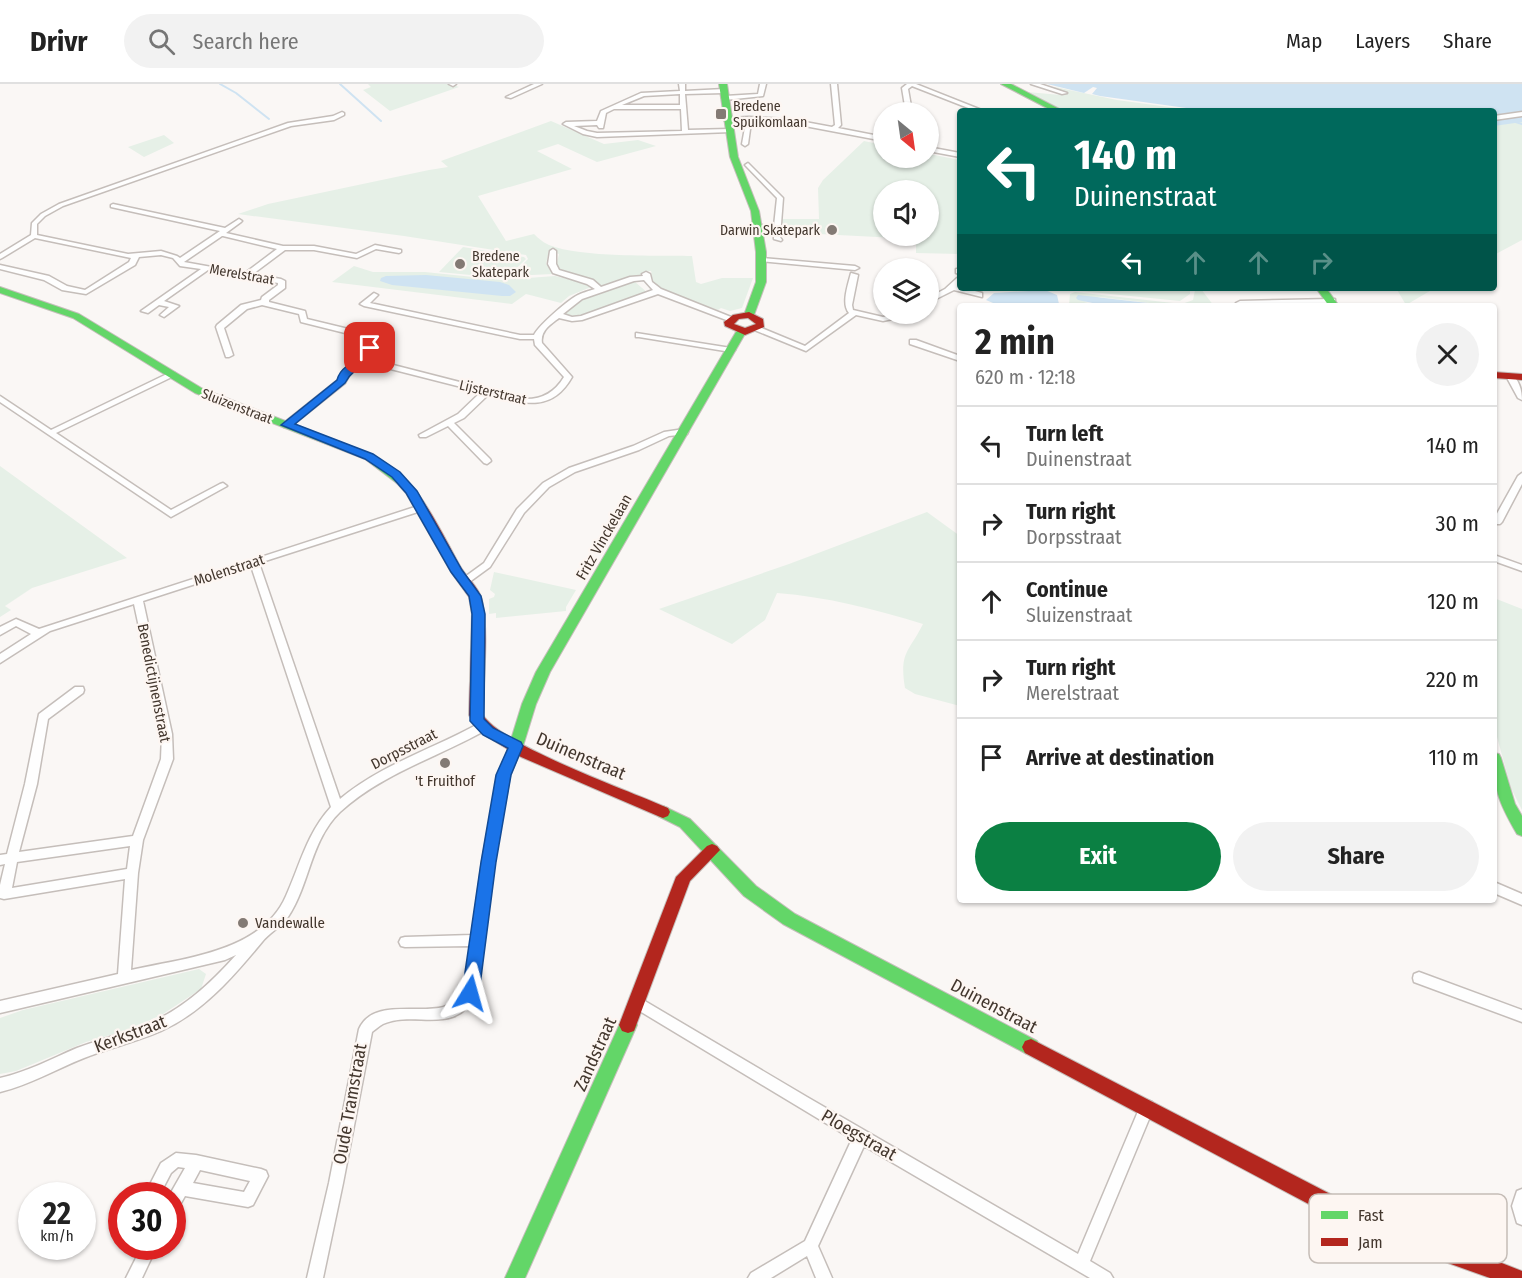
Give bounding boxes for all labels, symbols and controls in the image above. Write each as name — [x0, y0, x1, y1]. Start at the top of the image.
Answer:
search box — [124, 14, 544, 68]
text: Drivr — [30, 25, 88, 58]
icon: search — [145, 25, 178, 58]
text: Search here — [193, 28, 299, 55]
text: Map — [1286, 28, 1322, 54]
text: Layers — [1355, 28, 1410, 54]
text: Share — [1443, 28, 1492, 54]
place label: Bredene Spuikomlaan — [733, 98, 807, 131]
north arrow — [873, 102, 939, 168]
map controls — [873, 102, 939, 324]
marker: Bredene Spuikomlaan — [714, 107, 728, 121]
text: 140 m — [1074, 130, 1177, 180]
icon: left — [975, 132, 1053, 210]
button: sound — [873, 180, 939, 246]
text: Duinenstraat — [1074, 181, 1217, 213]
place label: Darwin Skatepark — [720, 222, 820, 239]
marker: Darwin Skatepark — [825, 223, 839, 237]
icon: left — [1116, 246, 1149, 279]
icon: ahead — [1179, 246, 1212, 279]
icon: ahead — [1242, 246, 1275, 279]
icon: right — [1305, 246, 1338, 279]
place label: Bredene Skatepark — [472, 248, 529, 281]
marker: Bredene Skatepark — [453, 257, 467, 271]
button: layers — [873, 258, 939, 324]
street label: Merelstraat — [208, 260, 276, 289]
text: 2 min — [975, 320, 1055, 364]
pin — [344, 322, 395, 373]
button: close — [1416, 323, 1479, 386]
icon: arrive — [353, 331, 386, 364]
text: 620 m · 12:18 — [975, 365, 1076, 389]
street label: Lijsterstraat — [458, 377, 529, 409]
street label: Sluizenstraat — [199, 385, 275, 428]
text: Turn left — [1026, 420, 1104, 447]
icon: left — [975, 429, 1008, 462]
text: 140 m — [1426, 432, 1479, 459]
text: Duinenstraat — [1026, 447, 1132, 471]
street label: Fritz Vinckelaan — [572, 491, 636, 583]
text: Turn right — [1026, 498, 1115, 525]
icon: right — [975, 507, 1008, 540]
text: 30 m — [1436, 510, 1479, 537]
text: Dorpsstraat — [1026, 525, 1122, 549]
street label: Molenstraat — [191, 550, 267, 590]
text: Continue — [1026, 576, 1108, 603]
icon: ahead — [975, 585, 1008, 618]
text: 120 m — [1427, 588, 1479, 615]
text: Sluizenstraat — [1026, 603, 1132, 627]
street label: Benedictijnenstraat — [134, 622, 174, 744]
text: Turn right — [1026, 654, 1115, 681]
icon: right — [975, 663, 1008, 696]
text: 220 m — [1426, 666, 1479, 693]
text: Merelstraat — [1026, 681, 1119, 705]
street label: Dorpsstraat — [368, 725, 440, 773]
street label: Duinenstraat — [533, 727, 629, 785]
icon: arrive — [975, 741, 1008, 774]
text: Arrive at destination — [1026, 744, 1214, 771]
text: 110 m — [1429, 744, 1479, 771]
marker: 't Fruithof — [438, 756, 452, 770]
place label: 't Fruithof — [415, 772, 476, 790]
button: Exit — [975, 822, 1221, 891]
button: Share — [1233, 822, 1479, 891]
place label: Vandewalle — [255, 914, 325, 932]
marker: Vandewalle — [236, 916, 250, 930]
position arrow — [438, 961, 502, 1025]
street label: Duinenstraat — [947, 974, 1041, 1038]
street label: Kerkstraat — [91, 1010, 169, 1058]
street label: Zandstraat — [569, 1013, 621, 1095]
street label: Oude Tramstraat — [329, 1042, 371, 1166]
street label: Ploegstraat — [817, 1105, 901, 1165]
speed limit sign: 30 — [108, 1182, 186, 1260]
legend — [1309, 1194, 1507, 1263]
text: 22 — [43, 1196, 71, 1232]
text: Fast — [1358, 1206, 1385, 1225]
text: km/h — [40, 1227, 74, 1245]
text: Jam — [1358, 1233, 1383, 1252]

